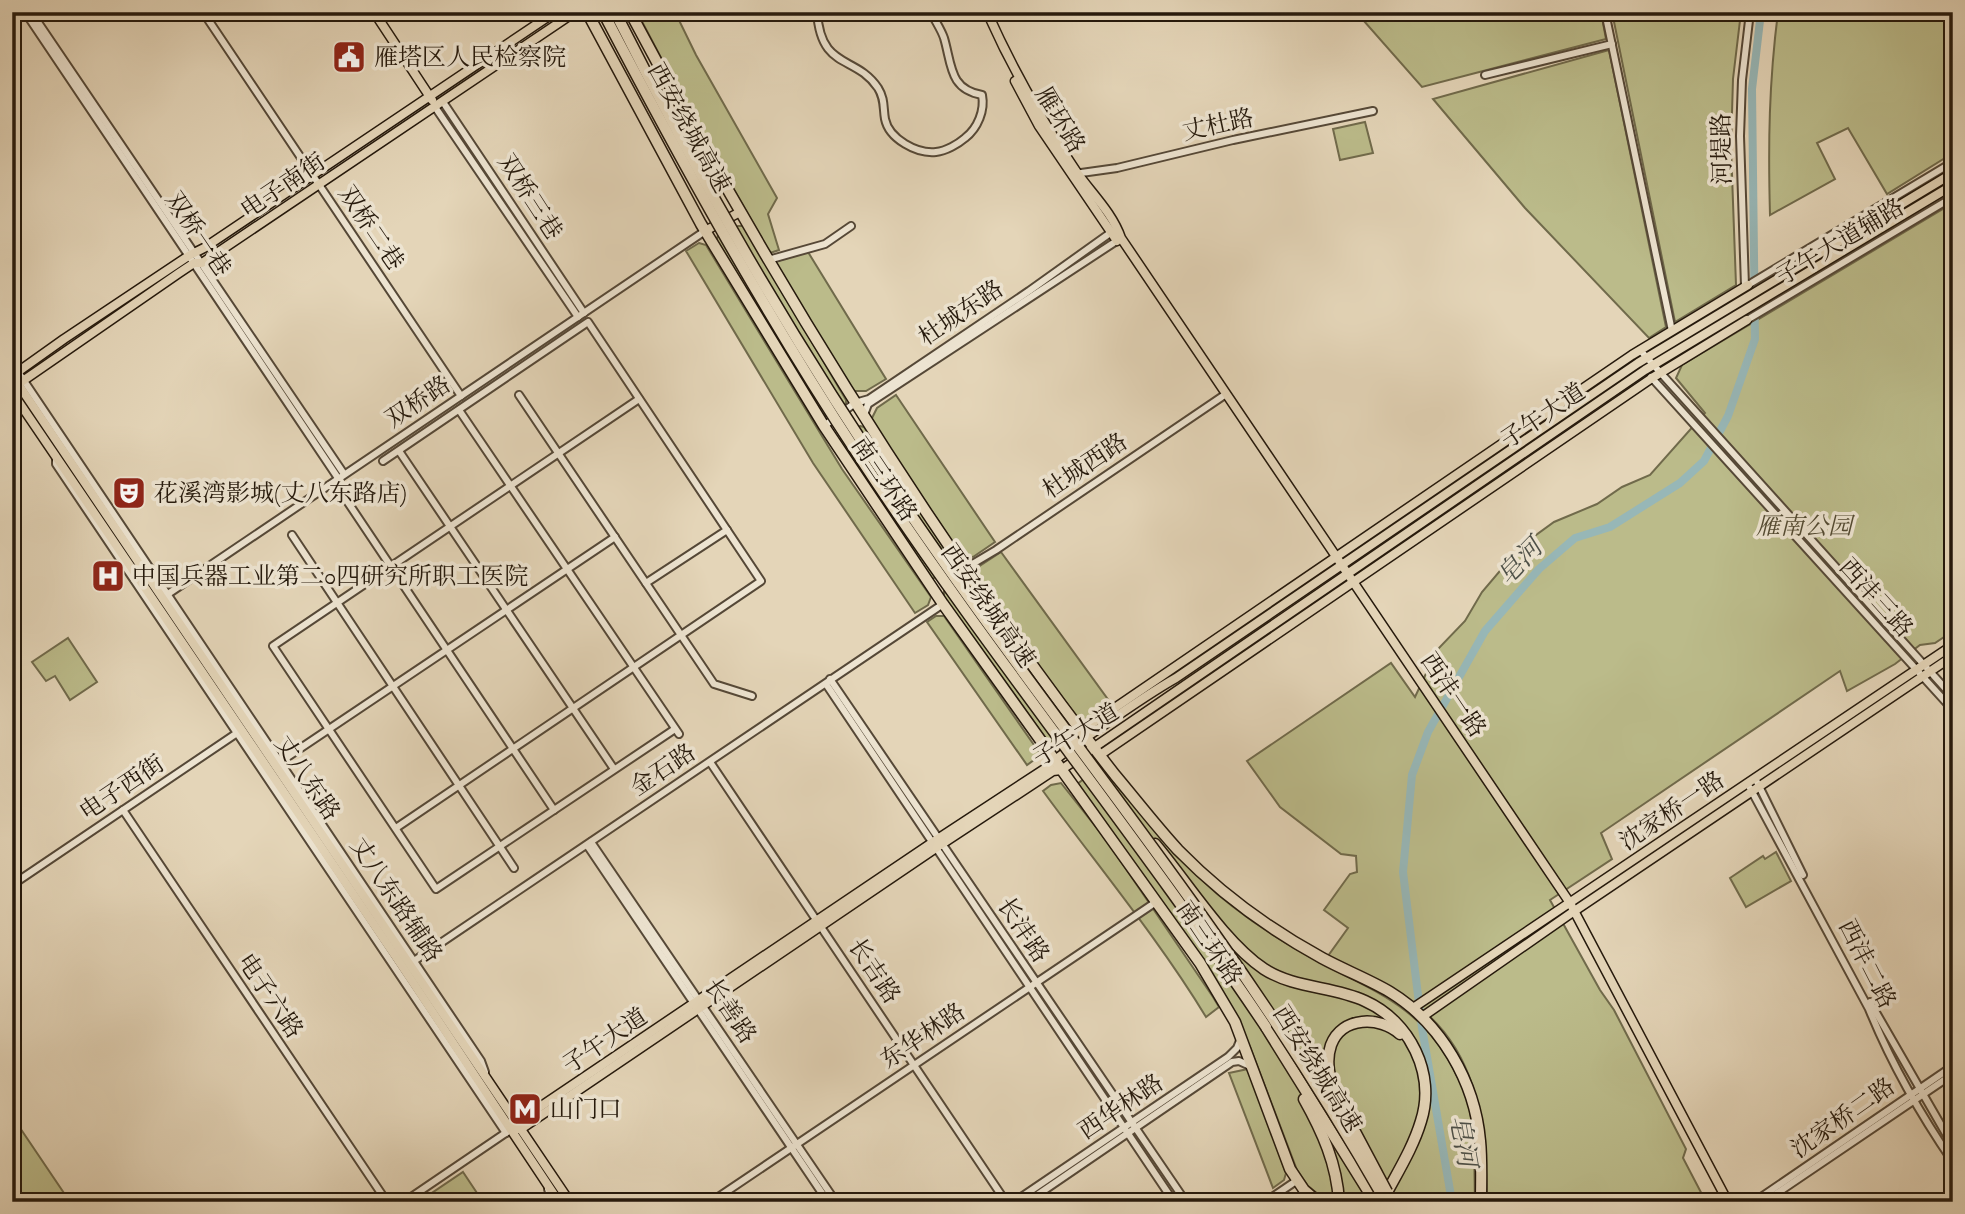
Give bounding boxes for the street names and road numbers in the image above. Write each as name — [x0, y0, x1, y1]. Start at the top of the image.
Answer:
street label: 西安绕城高速 — [641, 58, 737, 198]
street label: 雁环路 — [1028, 81, 1092, 159]
street label: 丈杜路 — [1180, 102, 1256, 148]
street label: 河堤路 — [1706, 113, 1738, 185]
street label: 电子南街 — [235, 146, 331, 226]
street label: 双桥三巷 — [491, 148, 569, 246]
street label: 双桥二巷 — [331, 180, 411, 276]
street label: 双桥一巷 — [158, 186, 238, 282]
street label: 子午大道辅路 — [1770, 192, 1910, 292]
street label: 杜城东路 — [913, 273, 1009, 353]
street label: 双桥路 — [379, 369, 457, 435]
street label: 子午大道 — [1495, 376, 1591, 456]
street label: 杜城西路 — [1037, 426, 1133, 506]
street label: 南三环路 — [844, 431, 924, 527]
street label: 西安绕城高速 — [934, 538, 1042, 674]
street label: 西沣三路 — [1832, 552, 1920, 644]
street label: 西沣一路 — [1413, 647, 1493, 743]
street label: 子午大道 — [1027, 696, 1125, 774]
street label: 丈八东路 — [267, 730, 347, 826]
street label: 金石路 — [624, 737, 702, 803]
street label: 电子西街 — [74, 748, 170, 828]
street label: 沈家桥一路 — [1614, 765, 1730, 857]
street label: 丈八东路辅路 — [343, 832, 449, 968]
street label: 长沣路 — [990, 891, 1056, 969]
street label: 南三环路 — [1169, 895, 1249, 991]
street label: 西沣二路 — [1831, 914, 1903, 1014]
street label: 长吉路 — [841, 932, 907, 1010]
street label: 电子六路 — [230, 948, 310, 1044]
street label: 长善路 — [697, 972, 763, 1050]
street label: 东华林路 — [875, 996, 971, 1076]
street label: 西安绕城高速 — [1266, 1000, 1368, 1138]
street label: 子午大道 — [557, 1001, 653, 1081]
street label: 西华林路 — [1073, 1067, 1169, 1147]
street label: 沈家桥二路 — [1785, 1071, 1901, 1165]

